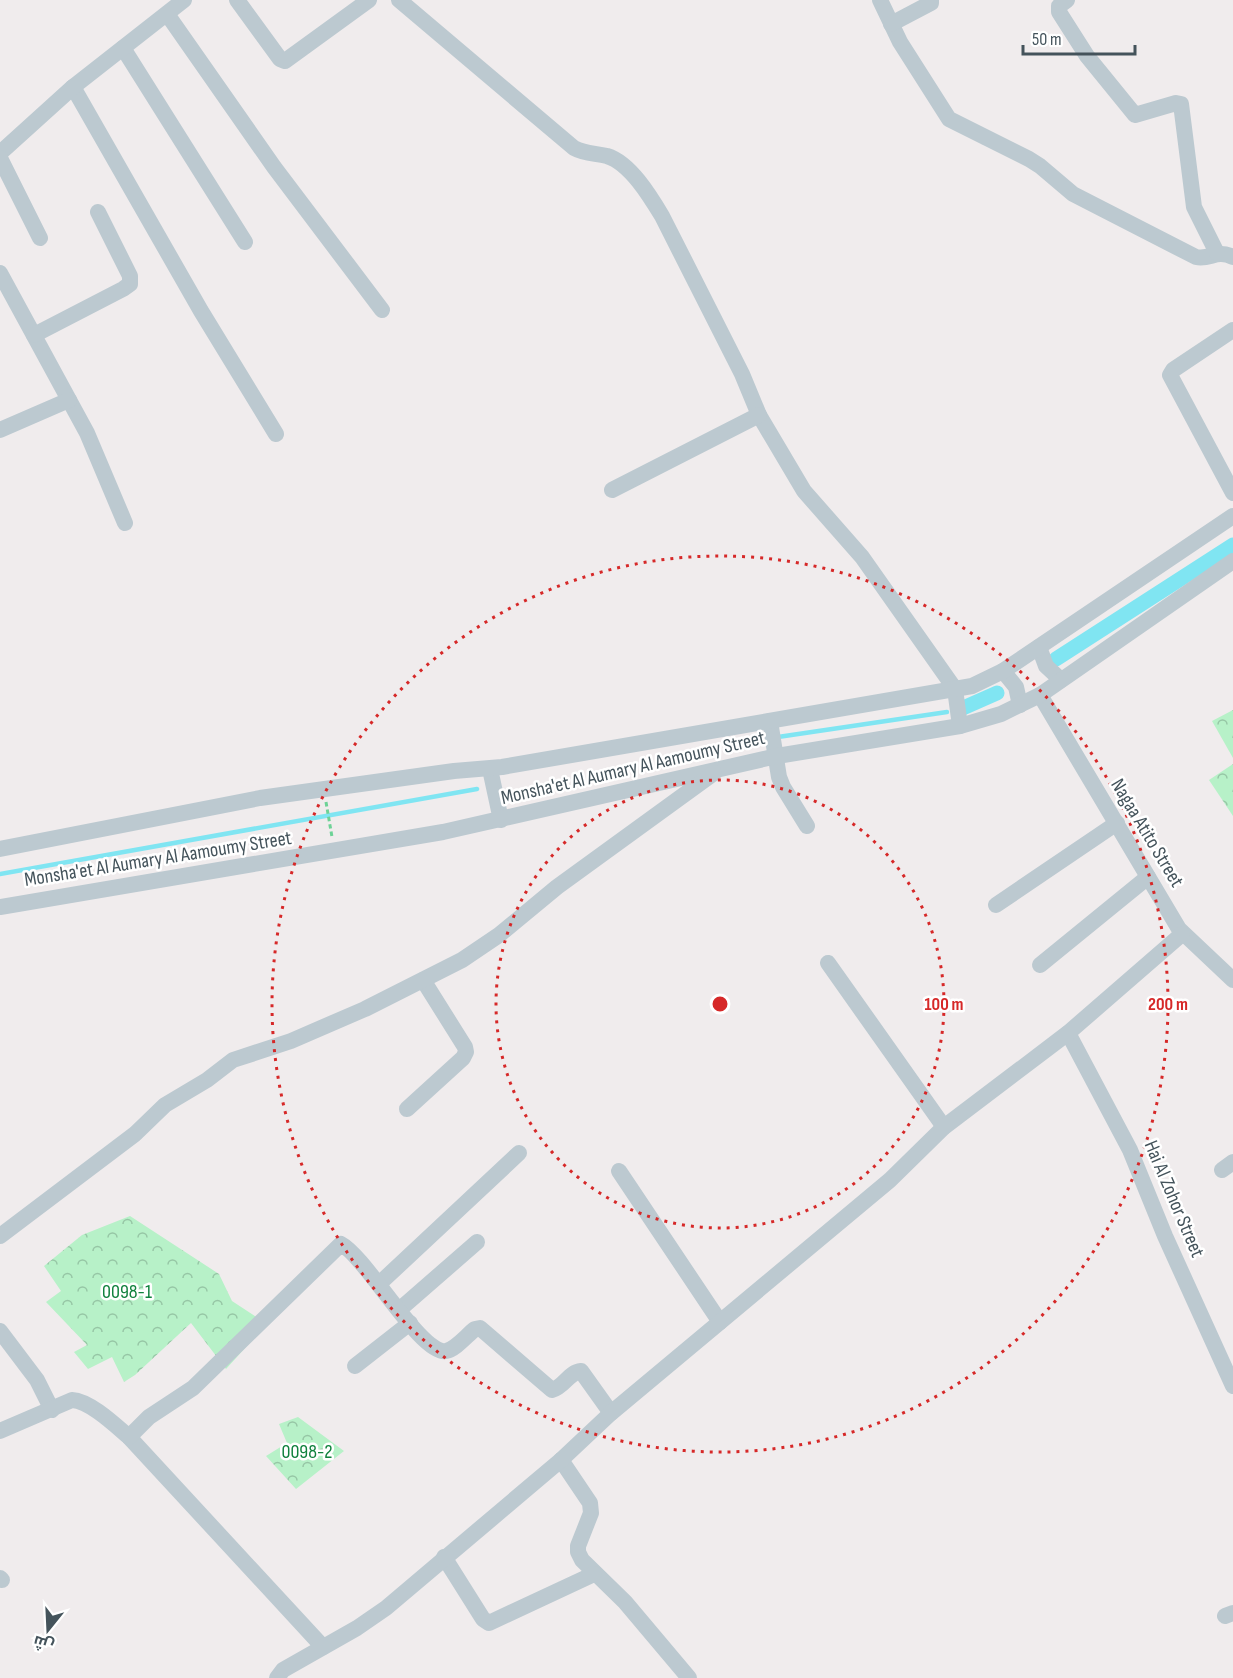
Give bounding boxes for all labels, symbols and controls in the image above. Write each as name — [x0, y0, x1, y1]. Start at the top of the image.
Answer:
scale bar — [1023, 18, 1136, 56]
text: 50 m — [1032, 29, 1062, 50]
street label: Monsha'et Al Aumary Al Aamoumy Street — [499, 726, 767, 810]
street label: Nagaa Atito Street — [1105, 774, 1189, 892]
street label: Monsha'et Al Aumary Al Aamoumy Street — [23, 826, 293, 892]
centre of rings — [710, 994, 730, 1014]
text: 100 m — [925, 994, 964, 1015]
text: 200 m — [1148, 994, 1188, 1015]
street label: Hai Al Zohor Street — [1139, 1137, 1209, 1261]
park label: 0098-1 — [102, 1280, 152, 1304]
park label: 0098-2 — [281, 1440, 333, 1464]
north arrow — [18, 1600, 78, 1660]
text: ش — [31, 1631, 57, 1655]

